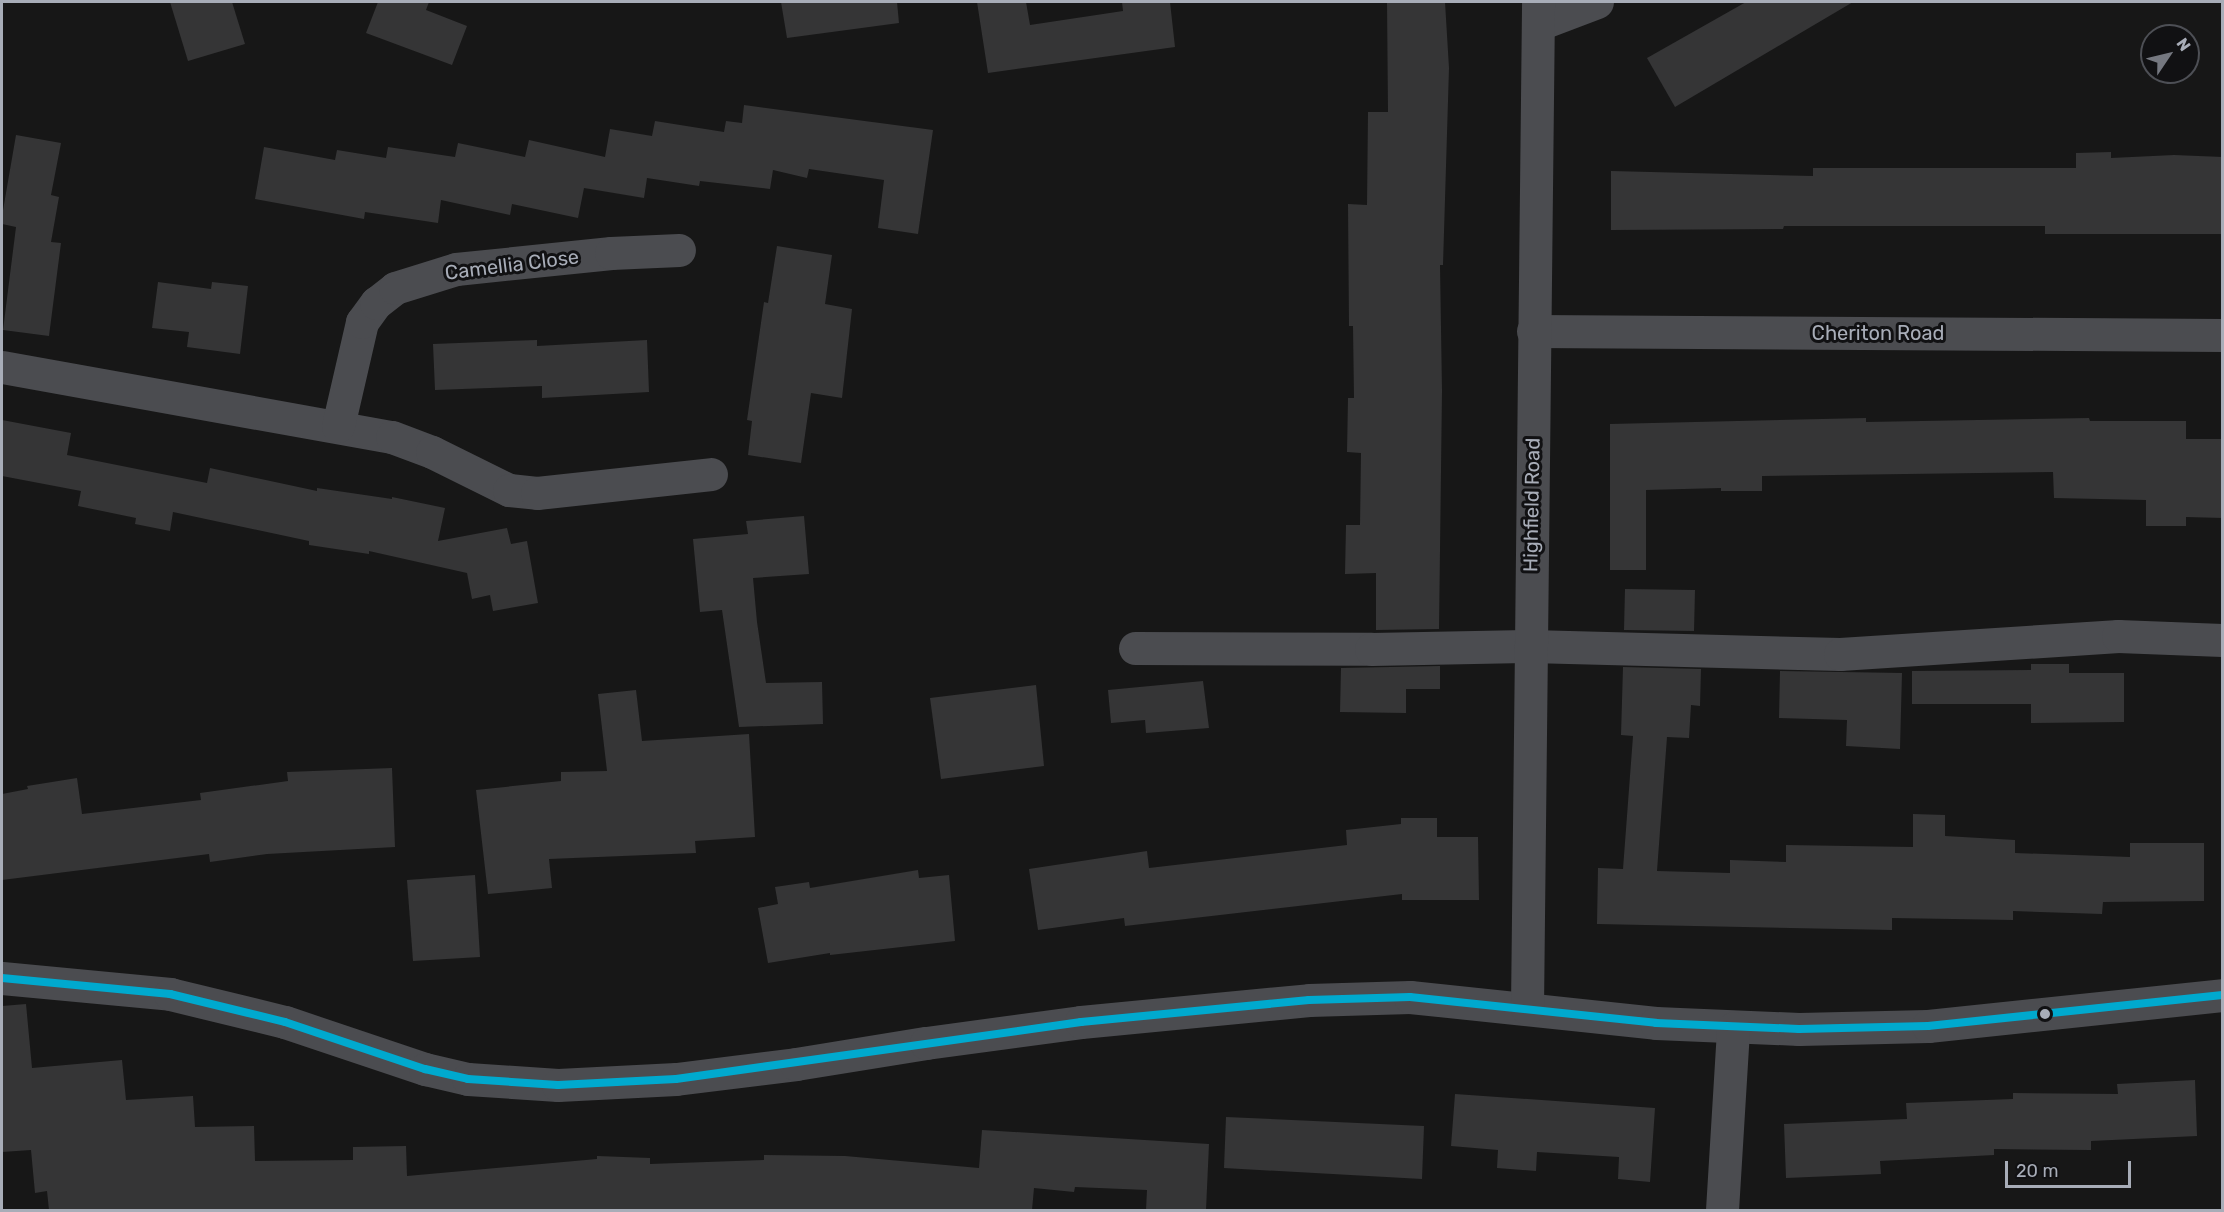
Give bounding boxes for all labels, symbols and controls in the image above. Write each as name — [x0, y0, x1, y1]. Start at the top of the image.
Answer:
north arrow — [2140, 24, 2200, 84]
text: N — [2172, 34, 2195, 55]
street label: Camellia Close — [444, 245, 580, 285]
street label: Cheriton Road — [1812, 321, 1944, 345]
street label: Highfield Road — [1519, 438, 1545, 572]
unlabelled marker — [2039, 1008, 2051, 1020]
scale bar — [2008, 1149, 2134, 1187]
text: 20 m — [2016, 1160, 2058, 1182]

